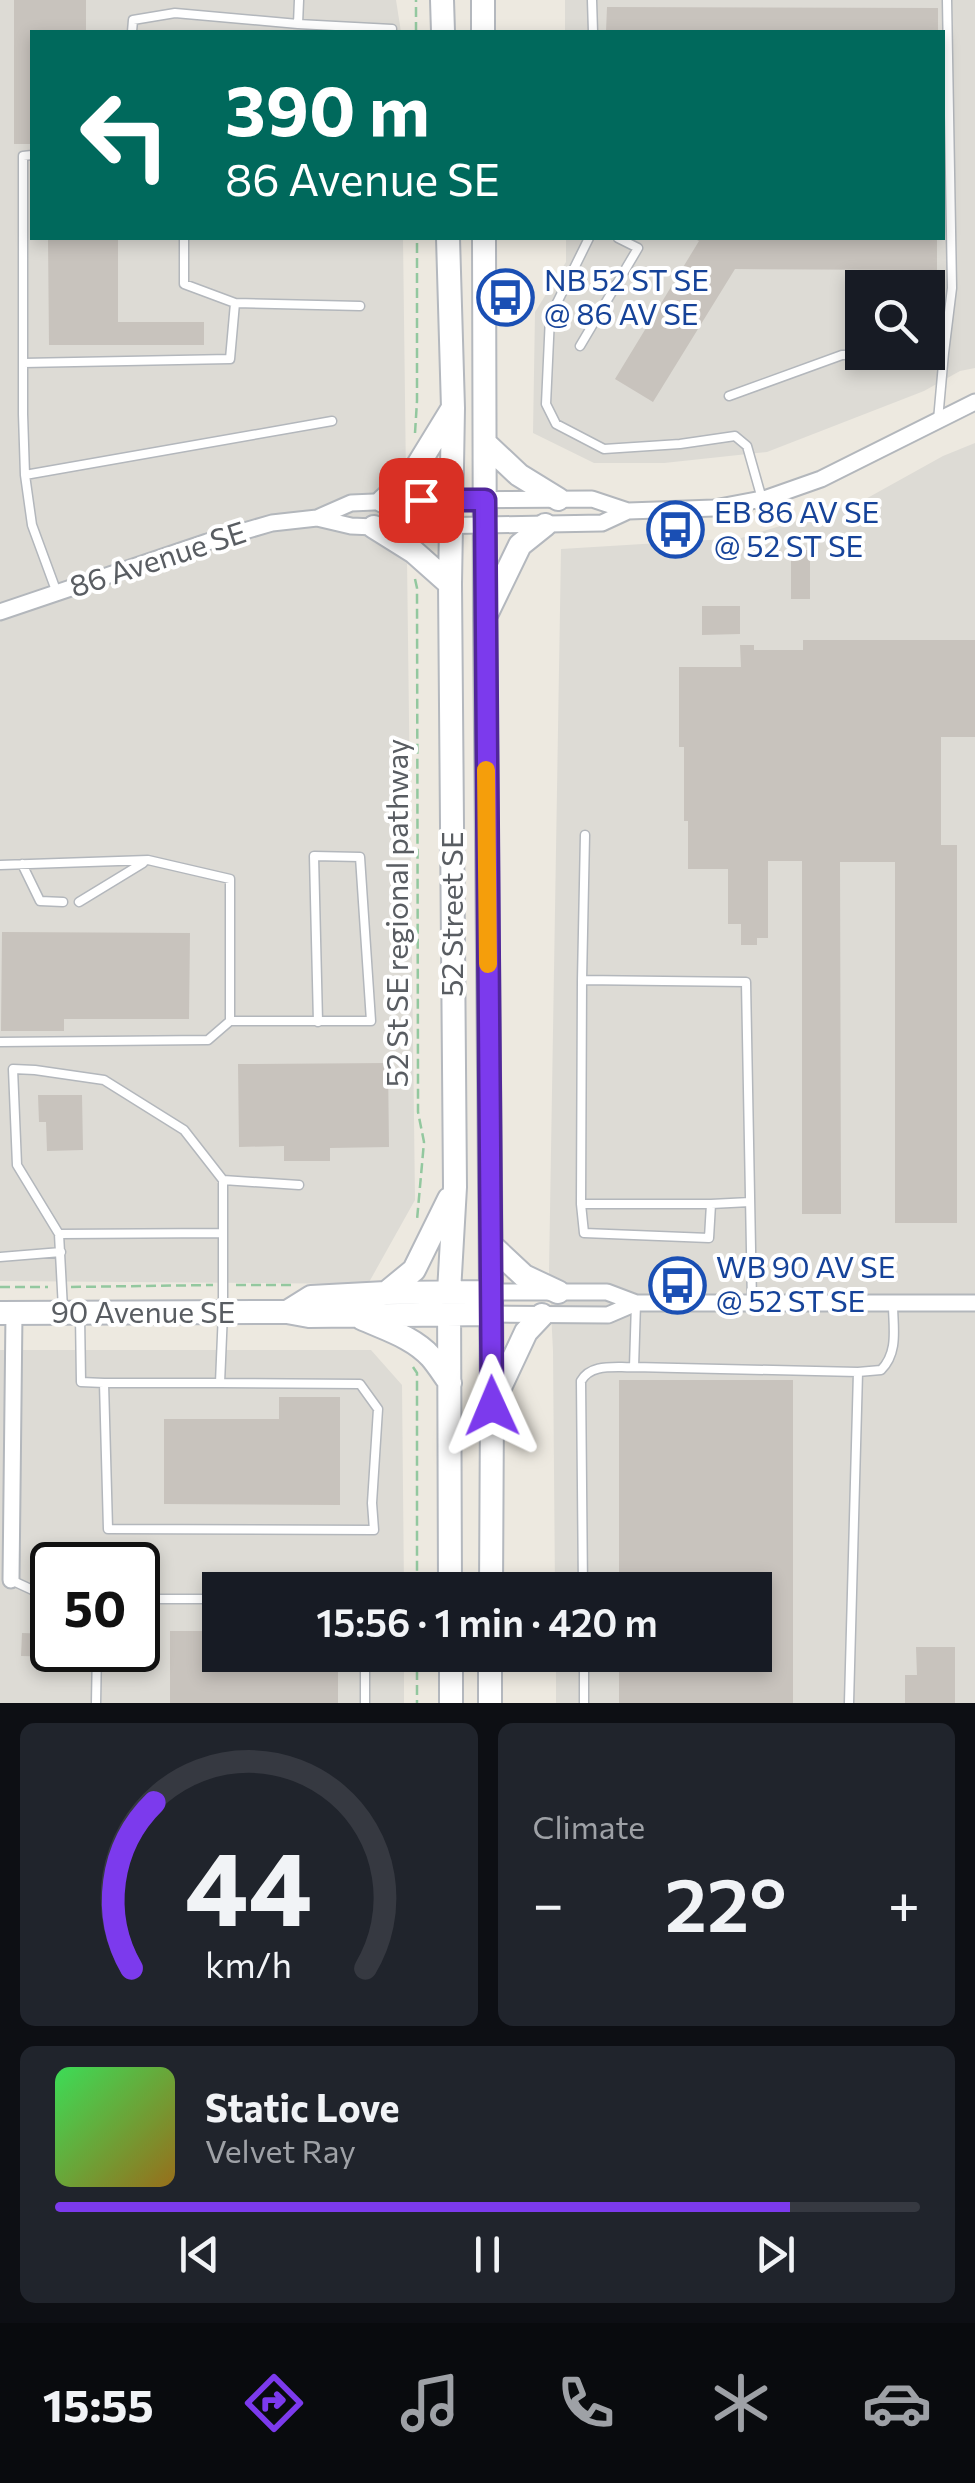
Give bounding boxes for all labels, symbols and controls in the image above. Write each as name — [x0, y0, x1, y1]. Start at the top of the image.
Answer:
text: 390 m — [225, 65, 430, 150]
icon: left — [60, 70, 190, 200]
text: 86 Avenue SE — [225, 150, 500, 205]
place label: NB 52 ST SE @ 86 AV SE — [544, 260, 709, 331]
bus stop icon: NB 52 ST SE @ 86 AV SE — [475, 268, 535, 328]
map controls — [845, 270, 945, 370]
button: search — [845, 270, 945, 370]
pin — [379, 458, 464, 543]
icon: arrive — [394, 473, 449, 528]
place label: EB 86 AV SE @ 52 ST SE — [714, 492, 879, 563]
bus stop icon: EB 86 AV SE @ 52 ST SE — [645, 500, 705, 560]
street label: 86 Avenue SE — [64, 512, 250, 604]
street label: 52 St SE regional pathway — [377, 739, 414, 1087]
street label: 52 Street SE — [432, 831, 469, 997]
place label: WB 90 AV SE @ 52 ST SE — [716, 1247, 896, 1318]
bus stop icon: WB 90 AV SE @ 52 ST SE — [647, 1255, 707, 1315]
street label: 90 Avenue SE — [51, 1292, 235, 1329]
position arrow — [440, 1354, 544, 1458]
speed limit sign: 50 — [30, 1542, 160, 1672]
text: 15:56 · 1 min · 420 m — [316, 1598, 658, 1645]
text: Climate — [533, 1806, 645, 1846]
text: 44 — [185, 1820, 313, 1947]
text: 22° — [665, 1856, 787, 1947]
text: − — [533, 1868, 564, 1935]
text: + — [888, 1868, 920, 1935]
text: km/h — [205, 1942, 292, 1985]
text: Static Love — [205, 2083, 400, 2130]
text: Velvet Ray — [205, 2130, 356, 2170]
icon: previous — [172, 2227, 227, 2282]
icon: pause — [460, 2227, 515, 2282]
icon: next — [748, 2227, 803, 2282]
icon: directions — [239, 2368, 309, 2438]
icon: music — [395, 2368, 465, 2438]
icon: phone — [551, 2368, 621, 2438]
icon: climate — [706, 2368, 776, 2438]
icon: car — [862, 2368, 932, 2438]
text: 15:55 — [43, 2376, 154, 2431]

